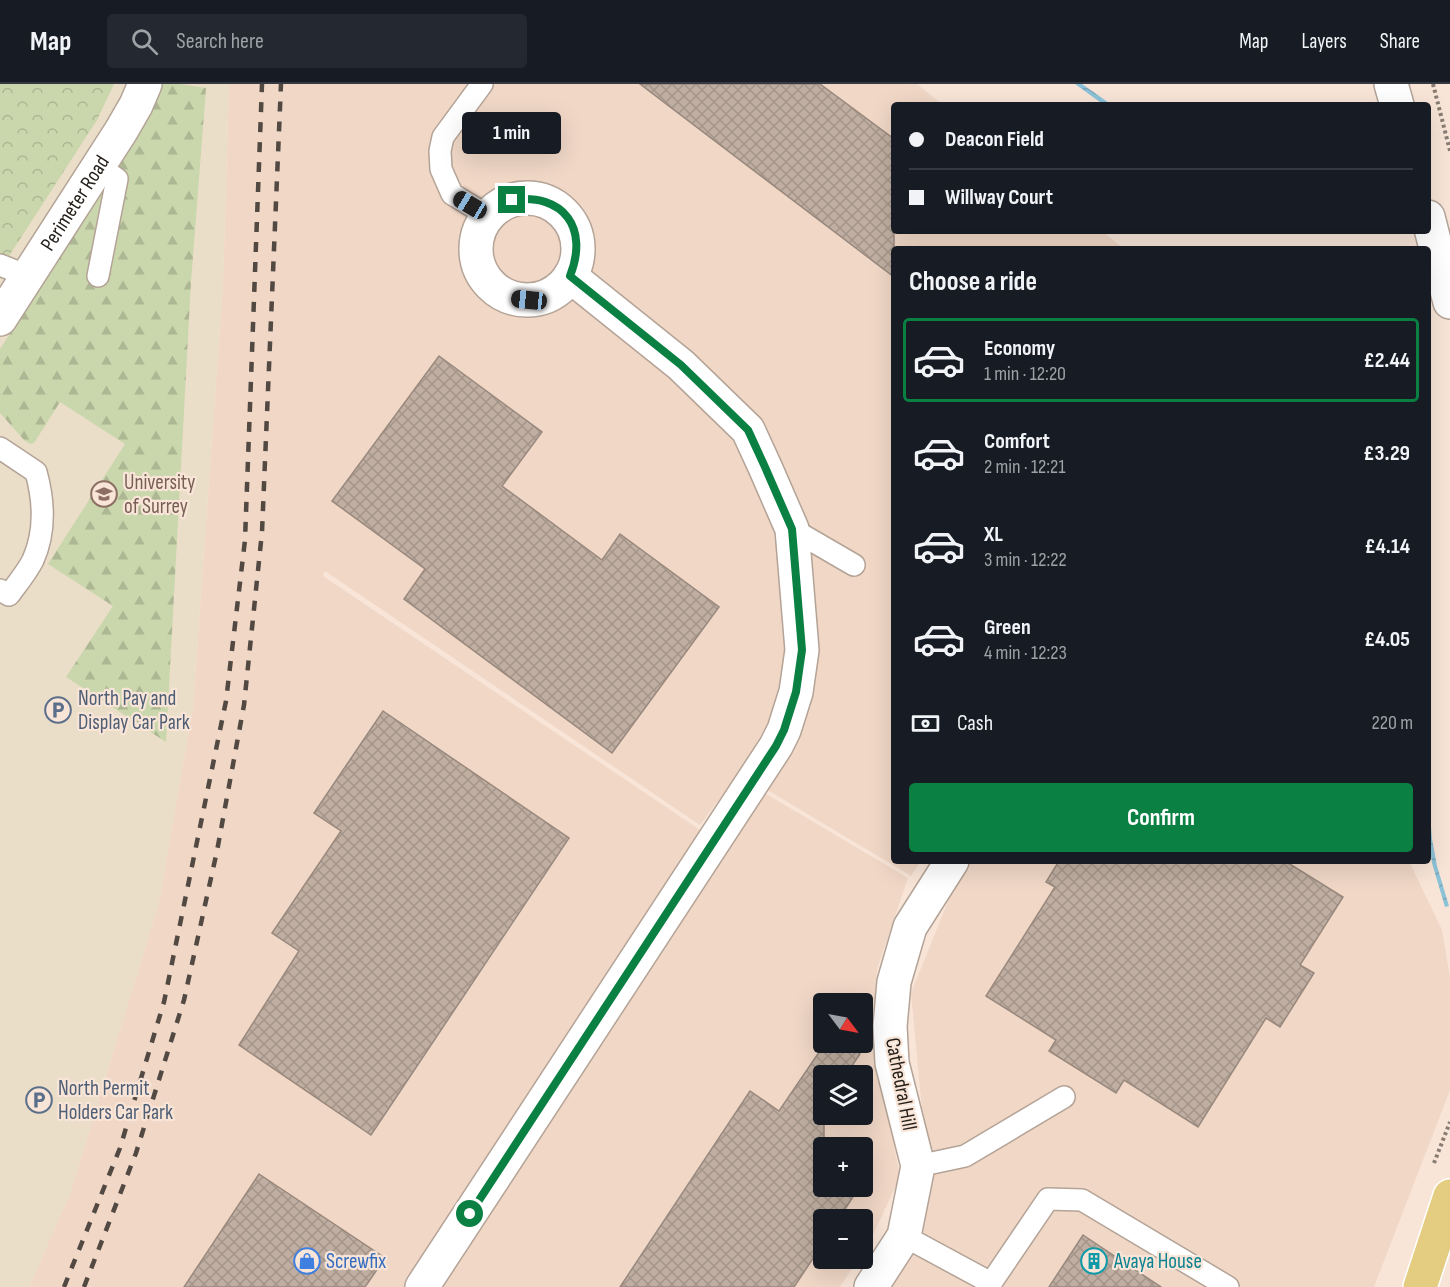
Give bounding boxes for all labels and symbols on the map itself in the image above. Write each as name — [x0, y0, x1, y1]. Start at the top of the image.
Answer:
callout: 1 min — [462, 113, 562, 155]
street label: Perimeter Road — [35, 151, 114, 255]
route end — [498, 186, 525, 213]
car — [450, 188, 490, 222]
car — [510, 289, 548, 311]
place label: University of Surrey — [124, 470, 195, 519]
school or university icon: University of Surrey — [89, 479, 119, 509]
place label: North Pay and Display Car Park — [78, 686, 190, 735]
parking icon: North Pay and Display Car Park — [43, 695, 73, 725]
north arrow — [813, 993, 873, 1053]
street label: Cathedral Hill — [880, 1036, 922, 1132]
place label: North Permit Holders Car Park — [58, 1076, 173, 1125]
parking icon: North Permit Holders Car Park — [24, 1085, 54, 1115]
route start — [456, 1200, 483, 1227]
shop icon: Screwfix — [292, 1246, 322, 1276]
building icon: Avaya House — [1079, 1246, 1109, 1276]
place label: Screwfix — [326, 1249, 386, 1274]
place label: Avaya House — [1113, 1249, 1202, 1274]

